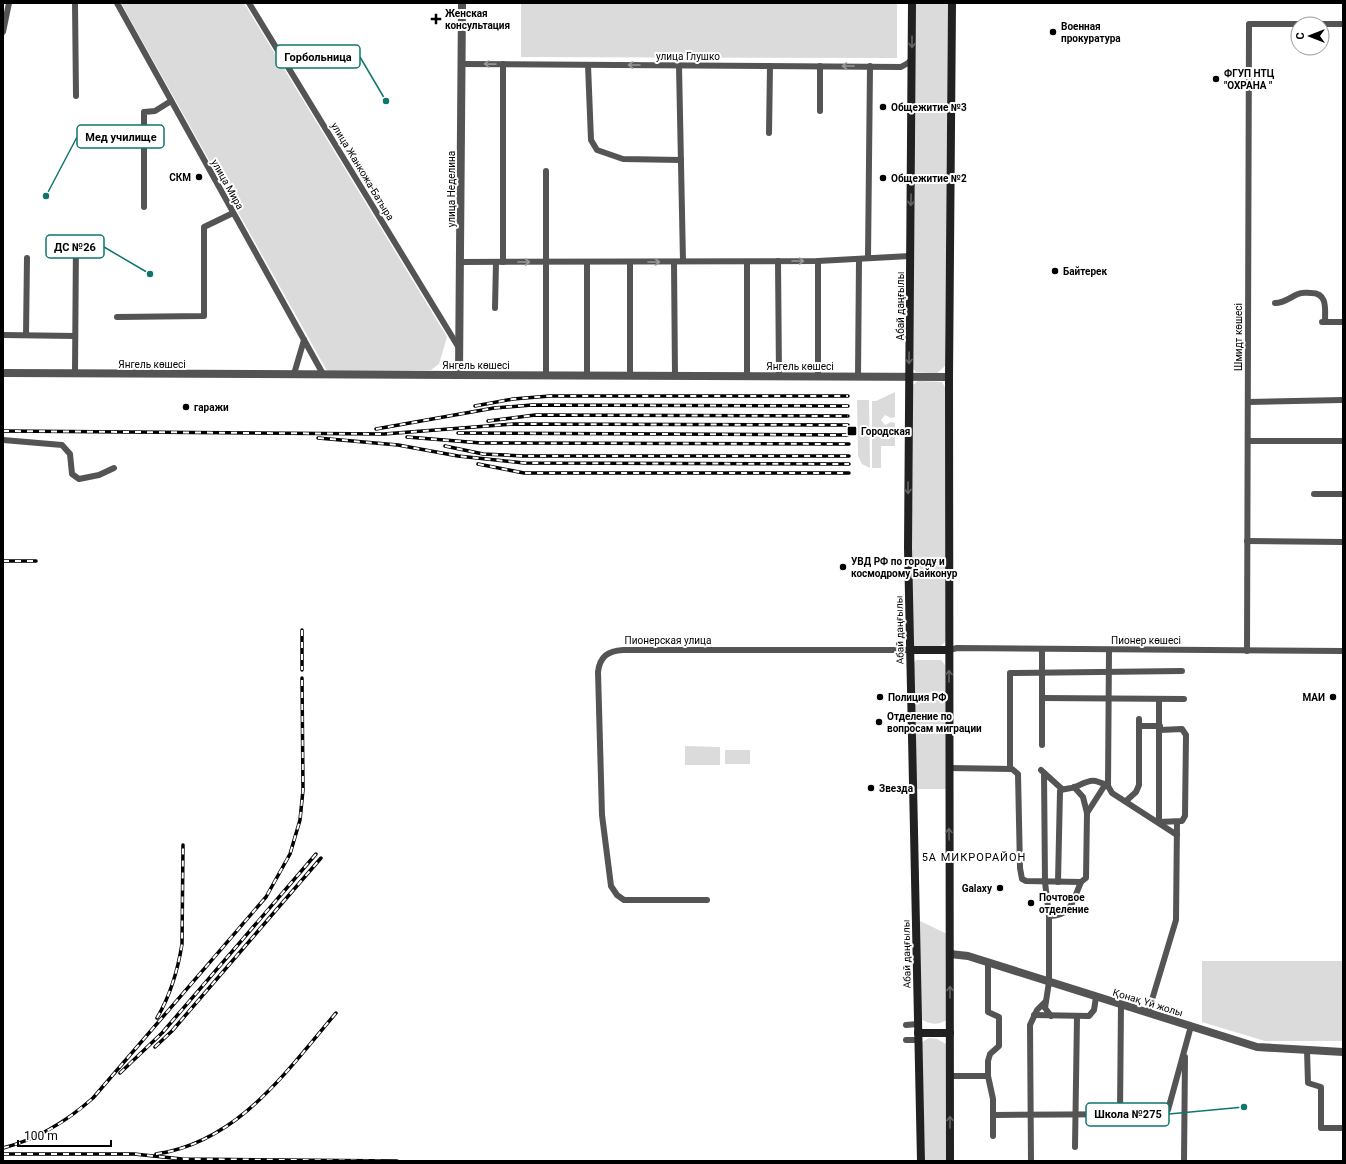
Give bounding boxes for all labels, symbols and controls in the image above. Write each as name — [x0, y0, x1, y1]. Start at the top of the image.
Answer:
place label: Женская консультация — [445, 8, 510, 31]
marker: Женская консультация — [430, 13, 442, 25]
north arrow — [1290, 16, 1330, 56]
place label: Военная прокуратура — [1061, 21, 1121, 44]
marker: Военная прокуратура — [1048, 27, 1058, 37]
text: С — [1294, 32, 1307, 40]
one-way arrow — [908, 35, 916, 48]
callout: Горбольница — [276, 45, 360, 68]
text: Горбольница — [284, 51, 352, 64]
street label: улица Глушко — [656, 51, 720, 62]
one-way arrow — [484, 60, 497, 68]
one-way arrow — [628, 61, 641, 69]
one-way arrow — [842, 62, 855, 70]
place label: ФГУП НТЦ "ОХРАНА " — [1224, 68, 1275, 91]
marker: ФГУП НТЦ "ОХРАНА " — [1211, 74, 1221, 84]
marker: Общежитие №3 — [878, 102, 888, 112]
place label: Общежитие №3 — [891, 102, 967, 113]
street label: улица Жанкожа-Батыра — [329, 120, 396, 222]
callout: Мед училище — [77, 125, 164, 148]
text: Мед училище — [85, 131, 157, 144]
street label: улица Неделина — [446, 151, 457, 227]
street label: улица Мира — [209, 157, 246, 211]
place label: СКМ — [169, 172, 191, 183]
marker: СКМ — [194, 172, 204, 182]
marker: Общежитие №2 — [878, 173, 888, 183]
place label: Общежитие №2 — [891, 173, 967, 184]
one-way arrow — [907, 193, 914, 206]
callout: ДС №26 — [46, 235, 104, 258]
text: ДС №26 — [54, 241, 96, 254]
one-way arrow — [791, 257, 804, 265]
one-way arrow — [517, 258, 530, 266]
one-way arrow — [647, 258, 660, 266]
marker: Байтерек — [1050, 266, 1060, 276]
place label: Байтерек — [1063, 266, 1107, 277]
street label: Абай даңғылы — [895, 272, 906, 340]
street label: Шмидт көшесі — [1233, 303, 1244, 371]
one-way arrow — [905, 351, 913, 364]
street label: Янгель көшесі — [118, 359, 186, 370]
street label: Янгель көшесі — [442, 360, 510, 371]
street label: Янгель көшесі — [766, 361, 834, 372]
marker: гаражи — [181, 402, 191, 412]
place label: гаражи — [194, 402, 229, 413]
marker: Городская — [846, 425, 858, 437]
place label: Городская — [861, 426, 910, 437]
one-way arrow — [904, 481, 912, 494]
place label: УВД РФ по городу и космодрому Байконур — [851, 556, 958, 579]
marker: УВД РФ по городу и космодрому Байконур — [838, 562, 848, 572]
street label: Абай даңғылы — [893, 596, 906, 664]
street label: Пионерская улица — [625, 635, 711, 646]
street label: Пионер көшесі — [1111, 635, 1181, 646]
one-way arrow — [945, 670, 953, 683]
marker: Полиция РФ — [875, 692, 885, 702]
place label: Полиция РФ — [888, 692, 946, 703]
place label: МАИ — [1302, 692, 1325, 703]
marker: МАИ — [1328, 692, 1338, 702]
place label: Отделение по вопросам миграции — [887, 711, 982, 734]
marker: Отделение по вопросам миграции — [874, 717, 884, 727]
marker: Звезда — [866, 783, 876, 793]
place label: Звезда — [879, 783, 914, 794]
one-way arrow — [945, 828, 953, 841]
district label: 5А МИКРОРАЙОН — [922, 851, 1026, 864]
place label: Galaxy — [962, 883, 993, 894]
marker: Galaxy — [995, 883, 1005, 893]
place label: Почтовое отделение — [1039, 892, 1089, 915]
marker: Почтовое отделение — [1026, 898, 1036, 908]
street label: Абай даңғылы — [900, 920, 913, 988]
one-way arrow — [946, 986, 954, 999]
street label: Қонақ Үй жолы — [1111, 987, 1184, 1018]
callout: Школа №275 — [1086, 1103, 1169, 1126]
text: Школа №275 — [1094, 1108, 1162, 1121]
one-way arrow — [946, 1116, 954, 1129]
scale bar — [18, 1122, 111, 1148]
text: 100 m — [24, 1129, 58, 1143]

